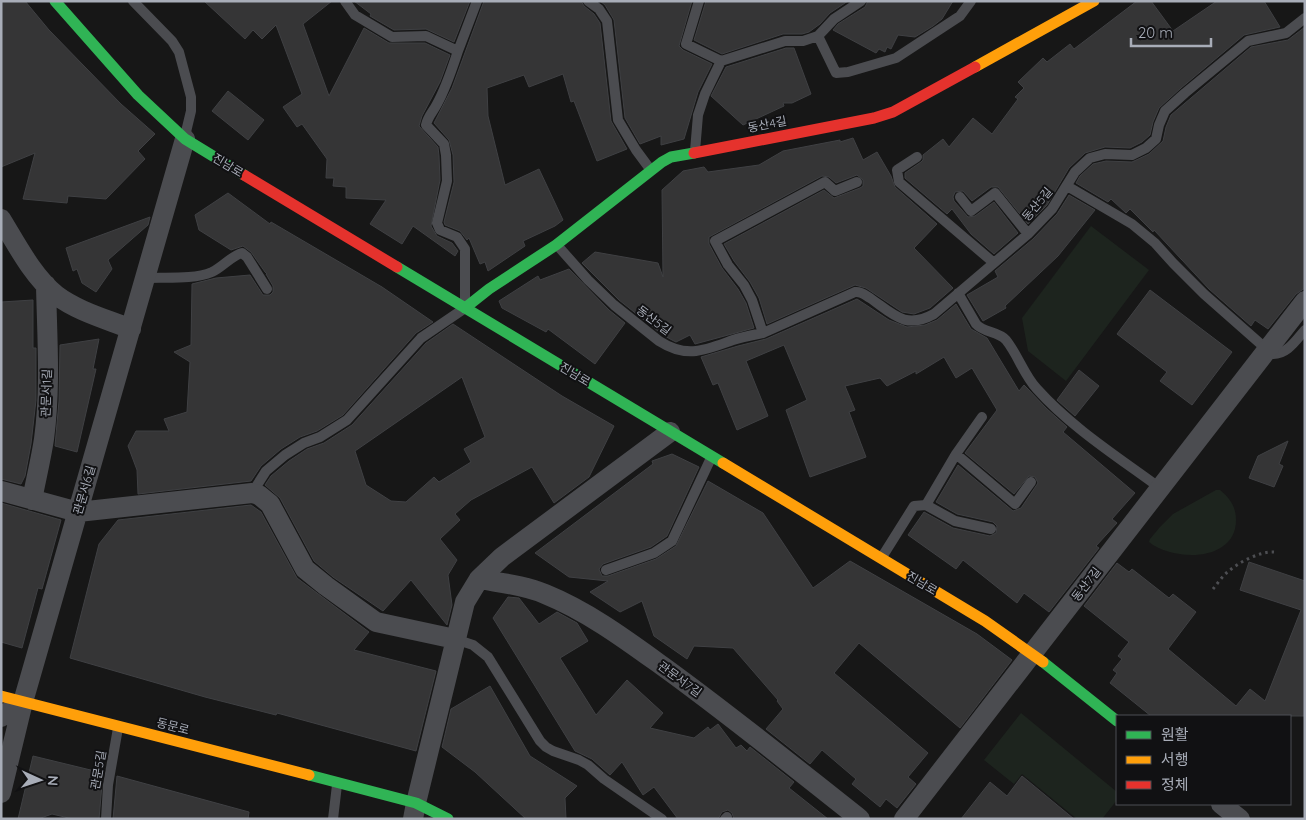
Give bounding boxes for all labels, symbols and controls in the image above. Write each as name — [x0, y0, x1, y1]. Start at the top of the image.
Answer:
scale bar — [1131, 15, 1211, 47]
text: 20 m — [1138, 23, 1173, 42]
street label: 동산4길 — [746, 113, 788, 135]
street label: 진남로 — [210, 150, 246, 180]
street label: 동산5길 — [1019, 184, 1055, 224]
street label: 동산5길 — [634, 302, 674, 338]
street label: 진남로 — [557, 359, 593, 389]
street label: 관문서1길 — [38, 368, 54, 418]
street label: 관문서6길 — [70, 464, 98, 516]
street label: 동산7길 — [1068, 564, 1104, 604]
street label: 진남로 — [904, 568, 940, 598]
street label: 관문서7길 — [655, 658, 705, 700]
street label: 동문로 — [155, 715, 191, 737]
legend — [1116, 715, 1291, 805]
text: 원활 — [1161, 725, 1189, 744]
street label: 관문5길 — [87, 749, 109, 791]
text: 서행 — [1161, 750, 1189, 769]
north arrow — [15, 755, 65, 805]
text: N — [44, 775, 62, 786]
text: 정체 — [1161, 775, 1189, 794]

